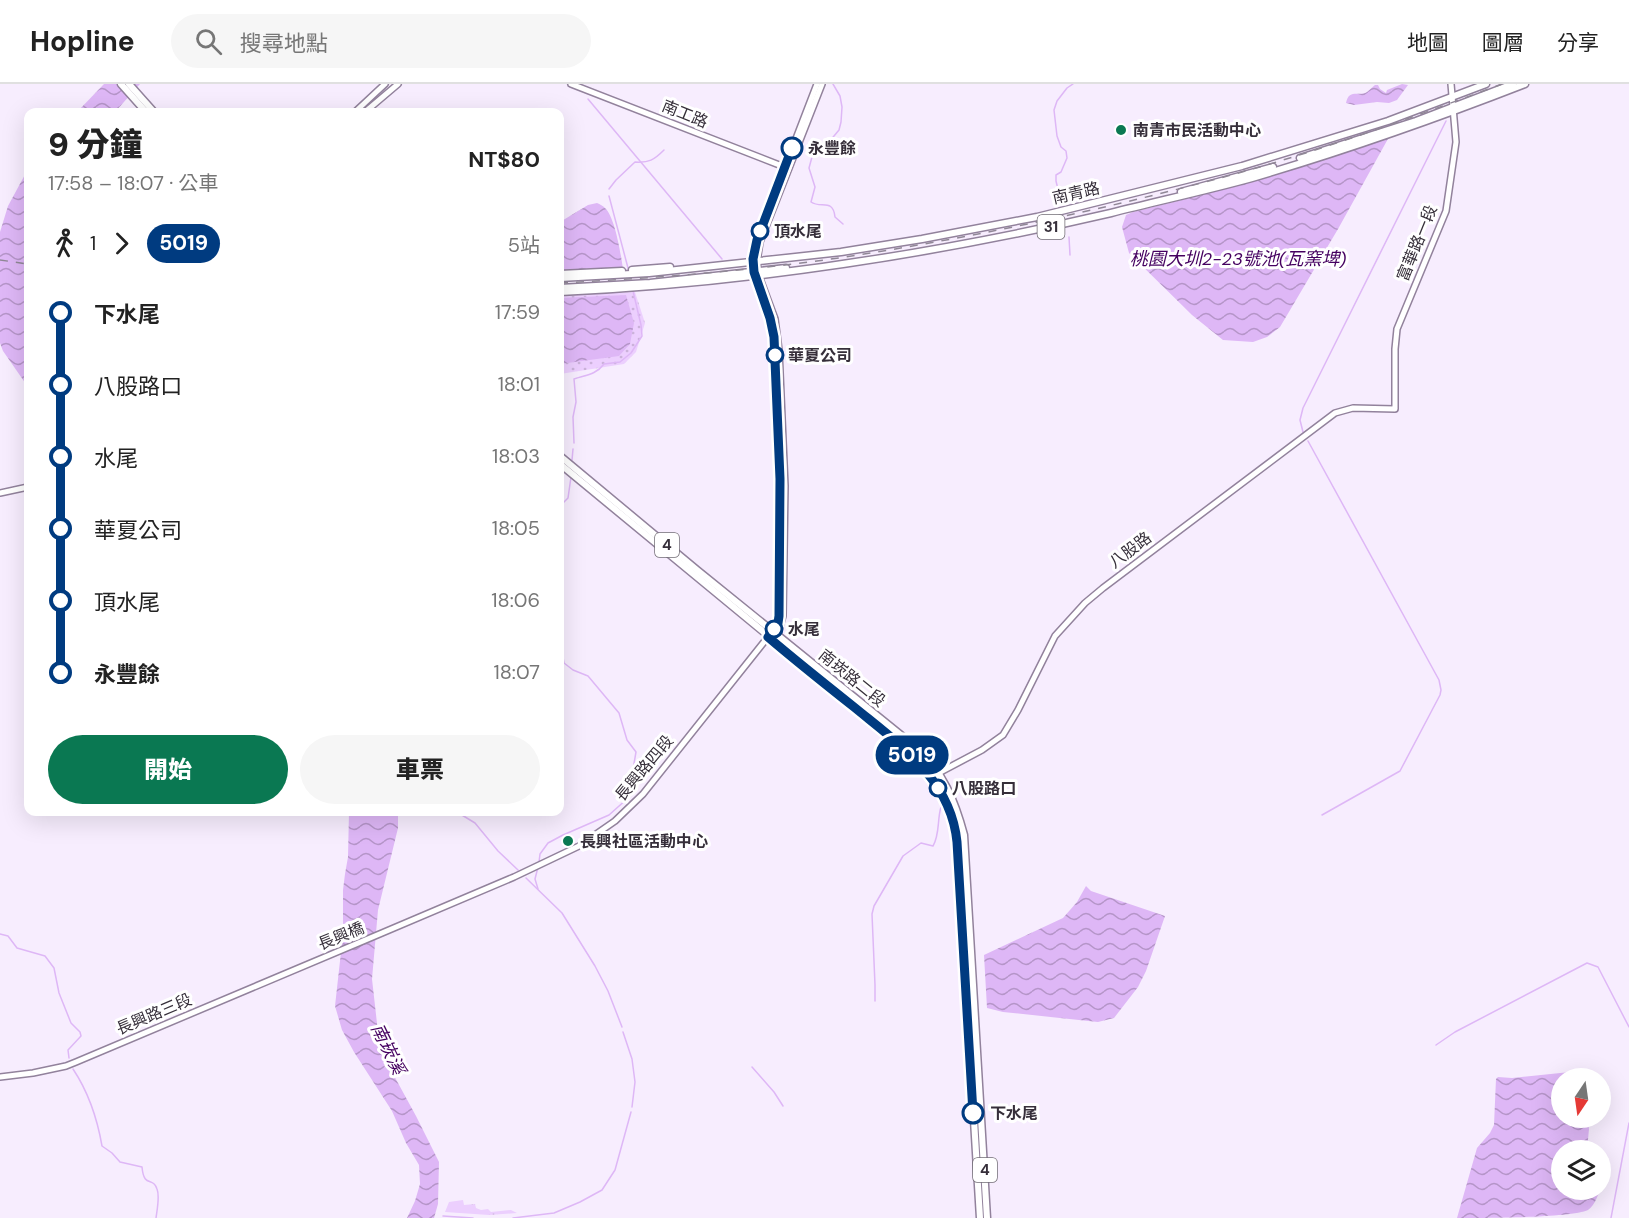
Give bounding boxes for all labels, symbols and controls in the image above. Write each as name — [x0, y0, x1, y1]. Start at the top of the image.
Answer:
search box — [171, 14, 591, 68]
text: Hopline — [30, 23, 135, 60]
icon: search — [192, 25, 225, 58]
text: 搜尋地點 — [240, 29, 328, 58]
text: 地圖 — [1407, 29, 1449, 57]
text: 圖層 — [1482, 29, 1524, 57]
text: 分享 — [1557, 29, 1599, 57]
street label: 南工路 — [659, 95, 711, 133]
place label: 南青市民活動中心 — [1133, 120, 1261, 141]
text: 9 分鐘 — [48, 123, 143, 166]
marker: 南青市民活動中心 — [1114, 123, 1128, 137]
marker: 永豐餘 — [781, 137, 803, 159]
place label: 永豐餘 — [808, 138, 856, 159]
text: NT$80 — [468, 145, 540, 174]
text: 17:58 – 18:07 · 公車 — [48, 170, 218, 196]
street label: 南青路 — [1050, 177, 1102, 209]
street label: 富華路一段 — [1392, 202, 1442, 284]
road number: 31 — [1038, 215, 1064, 239]
place label: 頂水尾 — [774, 221, 822, 242]
marker: 頂水尾 — [751, 222, 769, 240]
icon: walk — [48, 227, 81, 260]
icon: forward — [105, 227, 138, 260]
text: 5019 — [159, 229, 208, 257]
text: 1 — [90, 230, 96, 256]
text: 5站 — [508, 232, 540, 258]
water label: 桃園大圳2-23號池(瓦窯埤) — [1130, 247, 1347, 271]
text: 17:59 — [495, 299, 540, 325]
text: 下水尾 — [94, 300, 160, 329]
place label: 華夏公司 — [788, 345, 852, 366]
marker: 華夏公司 — [766, 346, 784, 364]
text: 18:01 — [498, 371, 540, 397]
text: 八股路口 — [94, 372, 182, 401]
text: 18:03 — [492, 443, 540, 469]
text: 水尾 — [94, 444, 138, 473]
text: 18:05 — [492, 515, 540, 541]
text: 華夏公司 — [94, 516, 182, 545]
street label: 八股路 — [1105, 527, 1155, 573]
road number: 4 — [655, 533, 679, 557]
text: 18:06 — [491, 587, 540, 613]
text: 頂水尾 — [94, 588, 160, 617]
place label: 水尾 — [788, 619, 820, 640]
marker: 水尾 — [765, 620, 783, 638]
street label: 南崁路二段 — [814, 645, 890, 711]
text: 18:07 — [493, 659, 540, 685]
text: 永豐餘 — [94, 660, 160, 689]
street label: 長興路四段 — [610, 731, 678, 805]
button: 開始 — [48, 735, 288, 804]
button: 車票 — [300, 735, 540, 804]
line badge: 5019 — [870, 736, 954, 774]
text: 5019 — [888, 741, 936, 769]
place label: 八股路口 — [952, 778, 1016, 799]
marker: 八股路口 — [929, 779, 947, 797]
place label: 長興社區活動中心 — [580, 831, 708, 852]
marker: 長興社區活動中心 — [561, 834, 575, 848]
street label: 長興橋 — [315, 917, 367, 955]
street label: 長興路三段 — [113, 989, 195, 1039]
water label: 南崁溪 — [365, 1019, 412, 1081]
north arrow — [1551, 1068, 1611, 1128]
map controls — [1551, 1068, 1611, 1200]
marker: 下水尾 — [962, 1102, 984, 1124]
place label: 下水尾 — [990, 1103, 1038, 1124]
button: layers — [1551, 1140, 1611, 1200]
road number: 4 — [973, 1158, 997, 1182]

